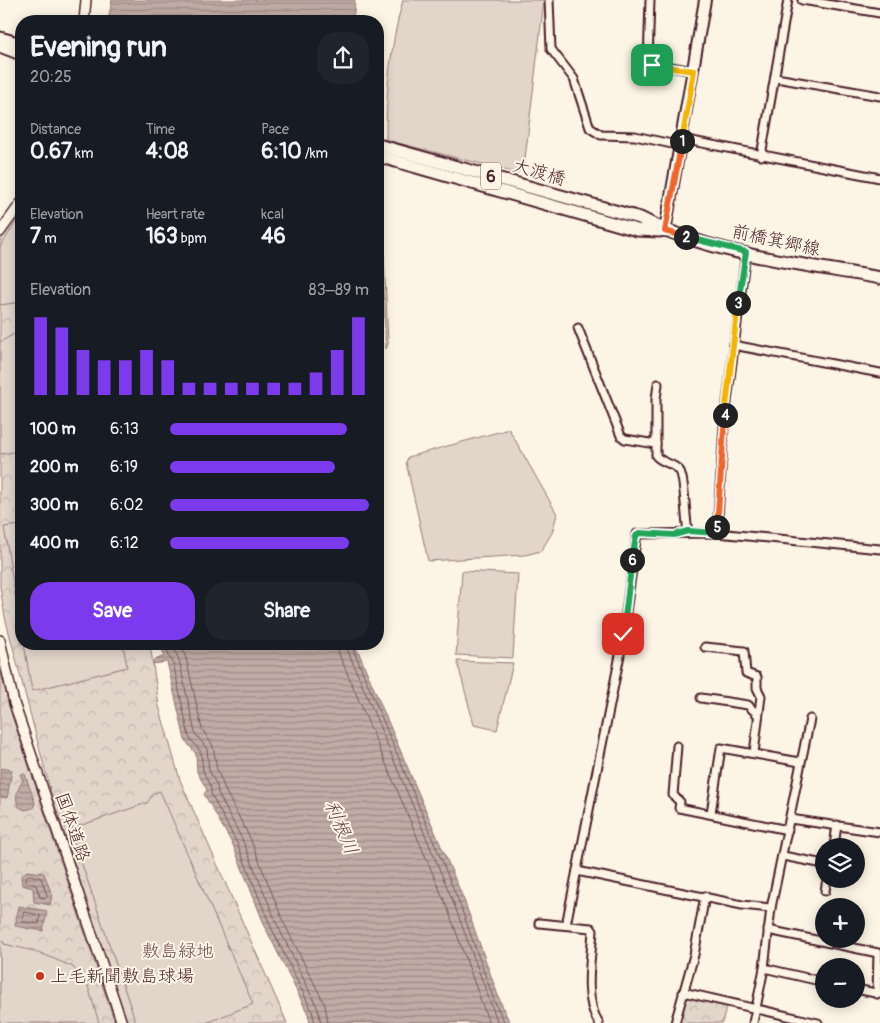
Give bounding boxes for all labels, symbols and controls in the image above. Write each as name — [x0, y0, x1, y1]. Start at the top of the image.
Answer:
text: Evening run — [30, 30, 167, 65]
button: share — [317, 32, 369, 84]
pin — [631, 44, 673, 86]
icon: arrive — [638, 51, 666, 79]
text: 20:25 — [30, 67, 72, 87]
text: Distance — [30, 121, 81, 138]
text: Time — [146, 121, 175, 138]
text: Pace — [261, 121, 289, 138]
pin: 1 — [670, 128, 694, 154]
text: 1 — [680, 133, 685, 150]
text: 0.67 — [30, 138, 72, 165]
text: 4:08 — [146, 138, 188, 165]
text: 6:10 — [261, 138, 302, 165]
text: km — [72, 145, 93, 162]
text: /km — [302, 145, 328, 162]
street label: 大渡橋 — [510, 154, 568, 191]
road number: 6 — [481, 162, 501, 190]
text: Elevation — [30, 206, 83, 223]
text: Heart rate — [146, 206, 205, 223]
text: kcal — [261, 206, 284, 223]
street label: 前橋箕郷線 — [729, 220, 822, 261]
text: 7 — [30, 223, 41, 250]
text: 163 — [146, 223, 178, 250]
text: 46 — [261, 223, 286, 250]
pin: 2 — [674, 224, 698, 250]
text: 2 — [683, 229, 690, 246]
text: m — [41, 230, 57, 247]
text: bpm — [178, 230, 207, 247]
text: Elevation — [30, 280, 91, 300]
text: 83–89 m — [309, 280, 369, 300]
pin: 3 — [726, 290, 750, 316]
text: 3 — [735, 295, 742, 312]
pin: 4 — [712, 402, 738, 428]
text: 4 — [721, 407, 730, 424]
text: 100 m — [30, 419, 76, 439]
text: 6:13 — [110, 419, 139, 439]
text: 200 m — [30, 457, 78, 477]
text: 6:19 — [110, 457, 138, 477]
text: 300 m — [30, 495, 78, 515]
text: 6:02 — [110, 495, 143, 515]
pin: 5 — [704, 514, 730, 540]
text: 5 — [714, 519, 721, 536]
text: 400 m — [30, 533, 79, 553]
text: 6:12 — [110, 533, 139, 553]
pin: 6 — [620, 548, 644, 572]
text: 6 — [628, 552, 637, 569]
button: Save — [30, 582, 195, 640]
button: Share — [205, 582, 369, 640]
pin — [602, 613, 644, 655]
icon: check — [609, 620, 637, 648]
street label: 国体道路 — [50, 789, 95, 865]
water label: 利根川 — [319, 796, 363, 858]
map controls — [815, 838, 865, 1008]
button: layers — [815, 838, 865, 888]
button: + — [815, 898, 865, 948]
park label: 敷島緑地 — [142, 940, 214, 963]
button: − — [815, 958, 865, 1008]
place label: 上毛新聞敷島球場 — [50, 965, 194, 988]
marker: 上毛新聞敷島球場 — [34, 970, 46, 982]

